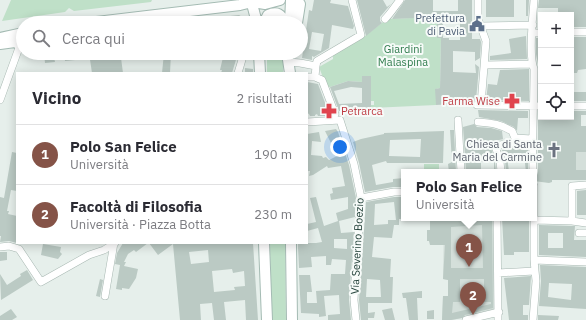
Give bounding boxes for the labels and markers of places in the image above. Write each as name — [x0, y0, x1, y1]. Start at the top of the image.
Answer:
place label: Prefettura di Pavia — [415, 11, 465, 38]
public building icon: Prefettura di Pavia — [468, 15, 486, 33]
pharmacy icon: Farma Wise — [503, 92, 521, 110]
place label: Farma Wise — [442, 94, 500, 108]
pharmacy icon: Petrarca — [320, 102, 338, 120]
place label: Petrarca — [341, 104, 383, 118]
place label: Chiesa di Santa Maria del Carmine — [453, 137, 542, 164]
church icon: Chiesa di Santa Maria del Carmine — [545, 141, 563, 159]
pin: 1 — [456, 234, 482, 267]
pin: 2 — [460, 282, 486, 315]

